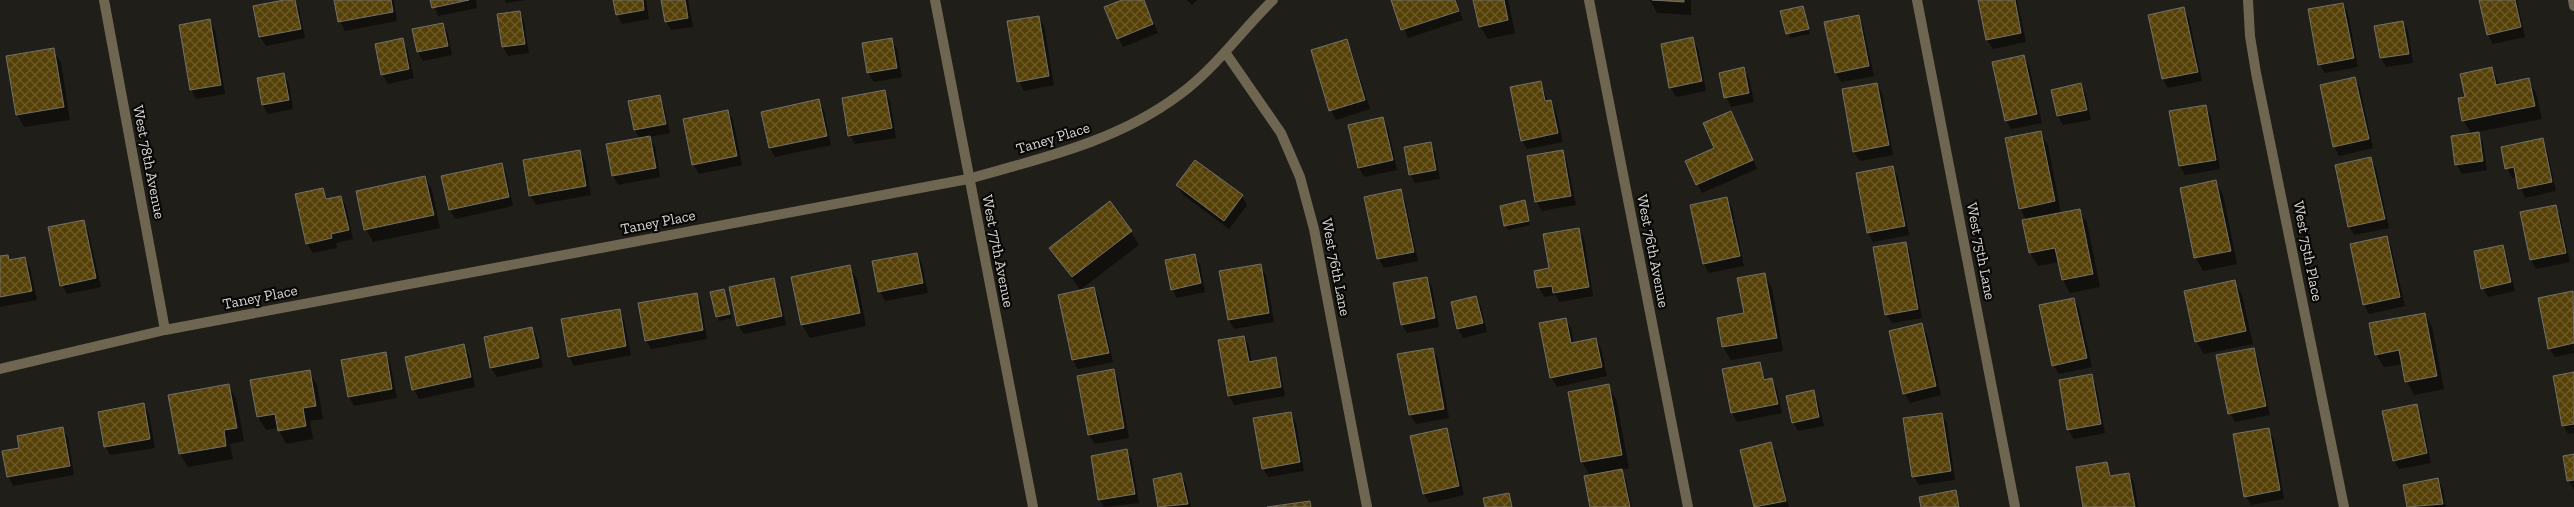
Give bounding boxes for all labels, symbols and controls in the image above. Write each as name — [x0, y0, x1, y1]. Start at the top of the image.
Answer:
street label: West 78th Avenue — [129, 104, 169, 220]
street label: Taney Place — [1014, 118, 1092, 158]
street label: West 77th Avenue — [978, 193, 1018, 309]
street label: West 76th Avenue — [1633, 193, 1673, 309]
street label: West 75th Place — [2289, 199, 2327, 303]
street label: West 75th Lane — [1963, 201, 1999, 301]
street label: Taney Place — [619, 206, 697, 238]
street label: West 76th Lane — [1318, 217, 1354, 317]
street label: Taney Place — [221, 281, 299, 313]

